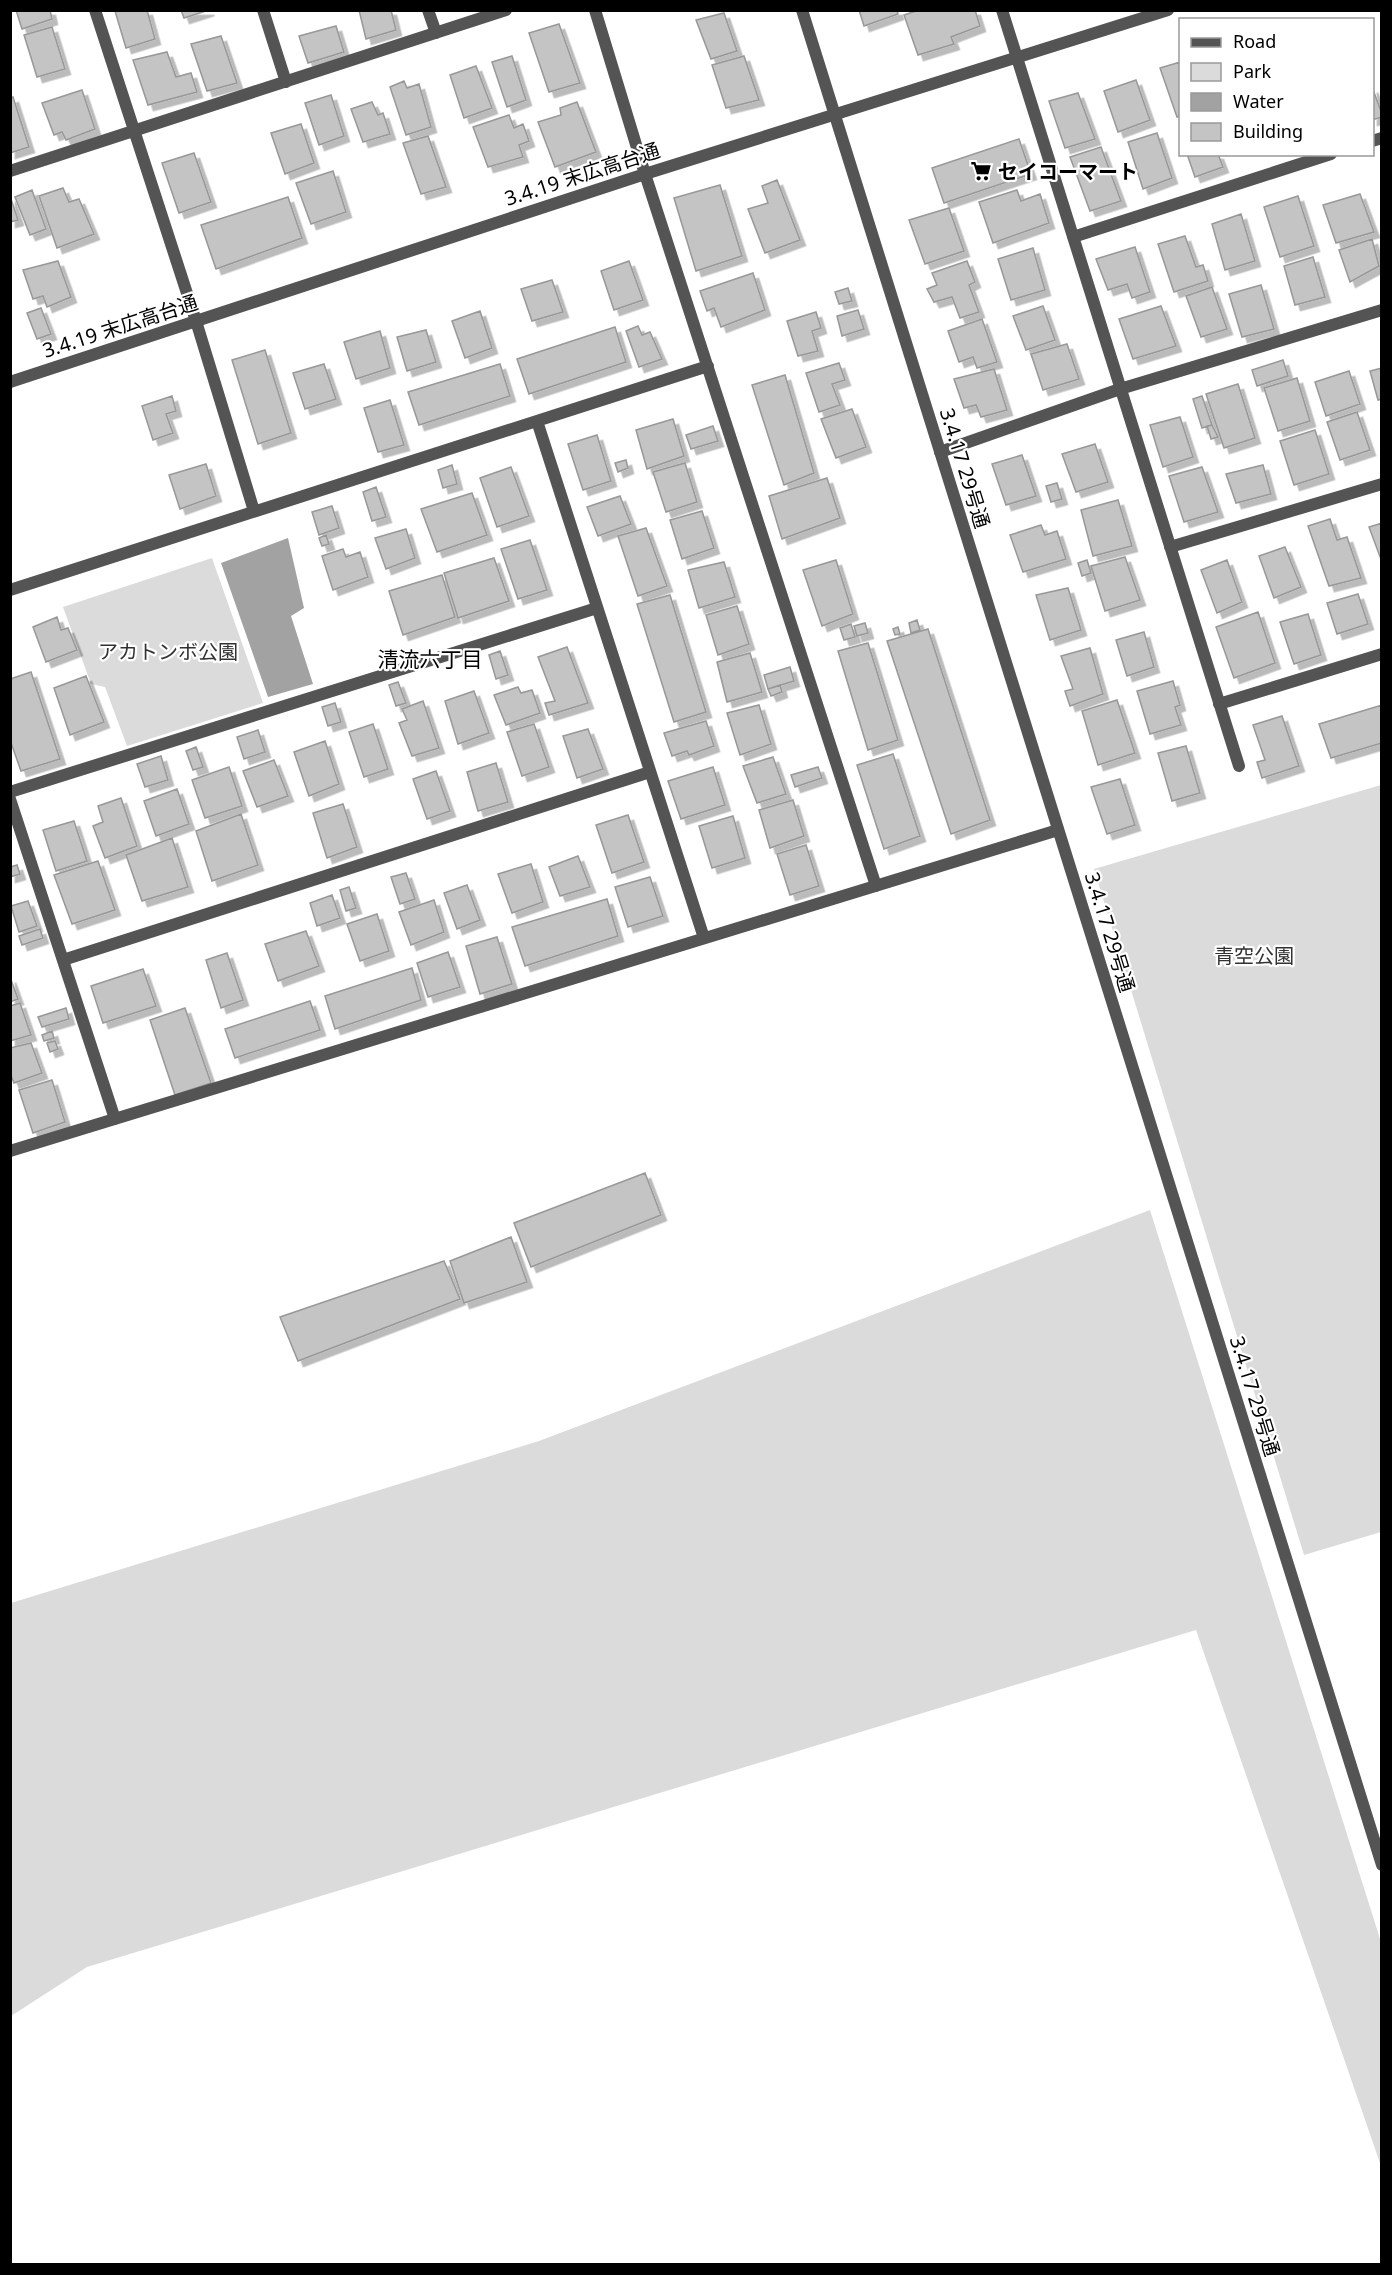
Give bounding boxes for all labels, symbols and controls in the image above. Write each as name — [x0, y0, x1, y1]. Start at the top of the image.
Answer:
legend — [1179, 18, 1374, 156]
text: Road — [1233, 29, 1276, 53]
text: Park — [1233, 59, 1271, 83]
text: Water — [1233, 89, 1284, 113]
text: Building — [1233, 119, 1303, 143]
street label: 3.4.19 末広高台通 — [501, 136, 663, 212]
place label: セイコーマート — [998, 158, 1138, 185]
supermarket icon: セイコーマート — [969, 159, 993, 183]
street label: 3.4.19 末広高台通 — [39, 288, 201, 364]
street label: 3.4.17 29号通 — [934, 404, 996, 532]
park label: アカトンボ公園 — [98, 638, 238, 665]
district label: 清流六丁目 — [378, 645, 483, 673]
street label: 3.4.17 29号通 — [1079, 868, 1141, 996]
park label: 青空公園 — [1214, 942, 1294, 969]
street label: 3.4.17 29号通 — [1224, 1332, 1286, 1460]

